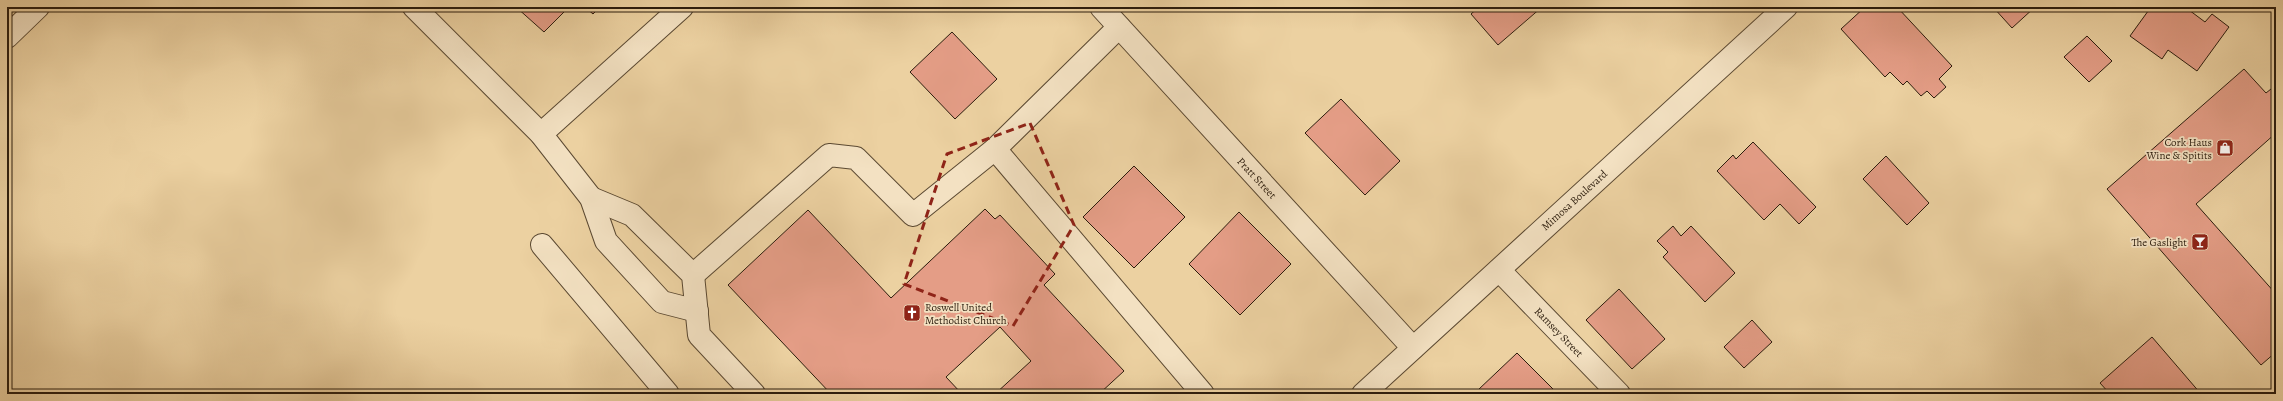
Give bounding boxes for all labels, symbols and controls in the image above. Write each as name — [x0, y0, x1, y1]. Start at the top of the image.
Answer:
place label: Cork Haus Wine & Spitits — [2146, 135, 2212, 163]
shop icon: Cork Haus Wine & Spitits — [2215, 138, 2235, 158]
street label: Pratt Street — [1234, 154, 1280, 203]
street label: Mimosa Boulevard — [1538, 167, 1611, 234]
bar icon: The Gaslight — [2190, 232, 2210, 252]
place label: The Gaslight — [2131, 235, 2187, 250]
place label: Roswell United Methodist Church — [925, 300, 1007, 328]
church icon: Roswell United Methodist Church — [902, 303, 922, 323]
street label: Ramsey Street — [1531, 304, 1587, 361]

